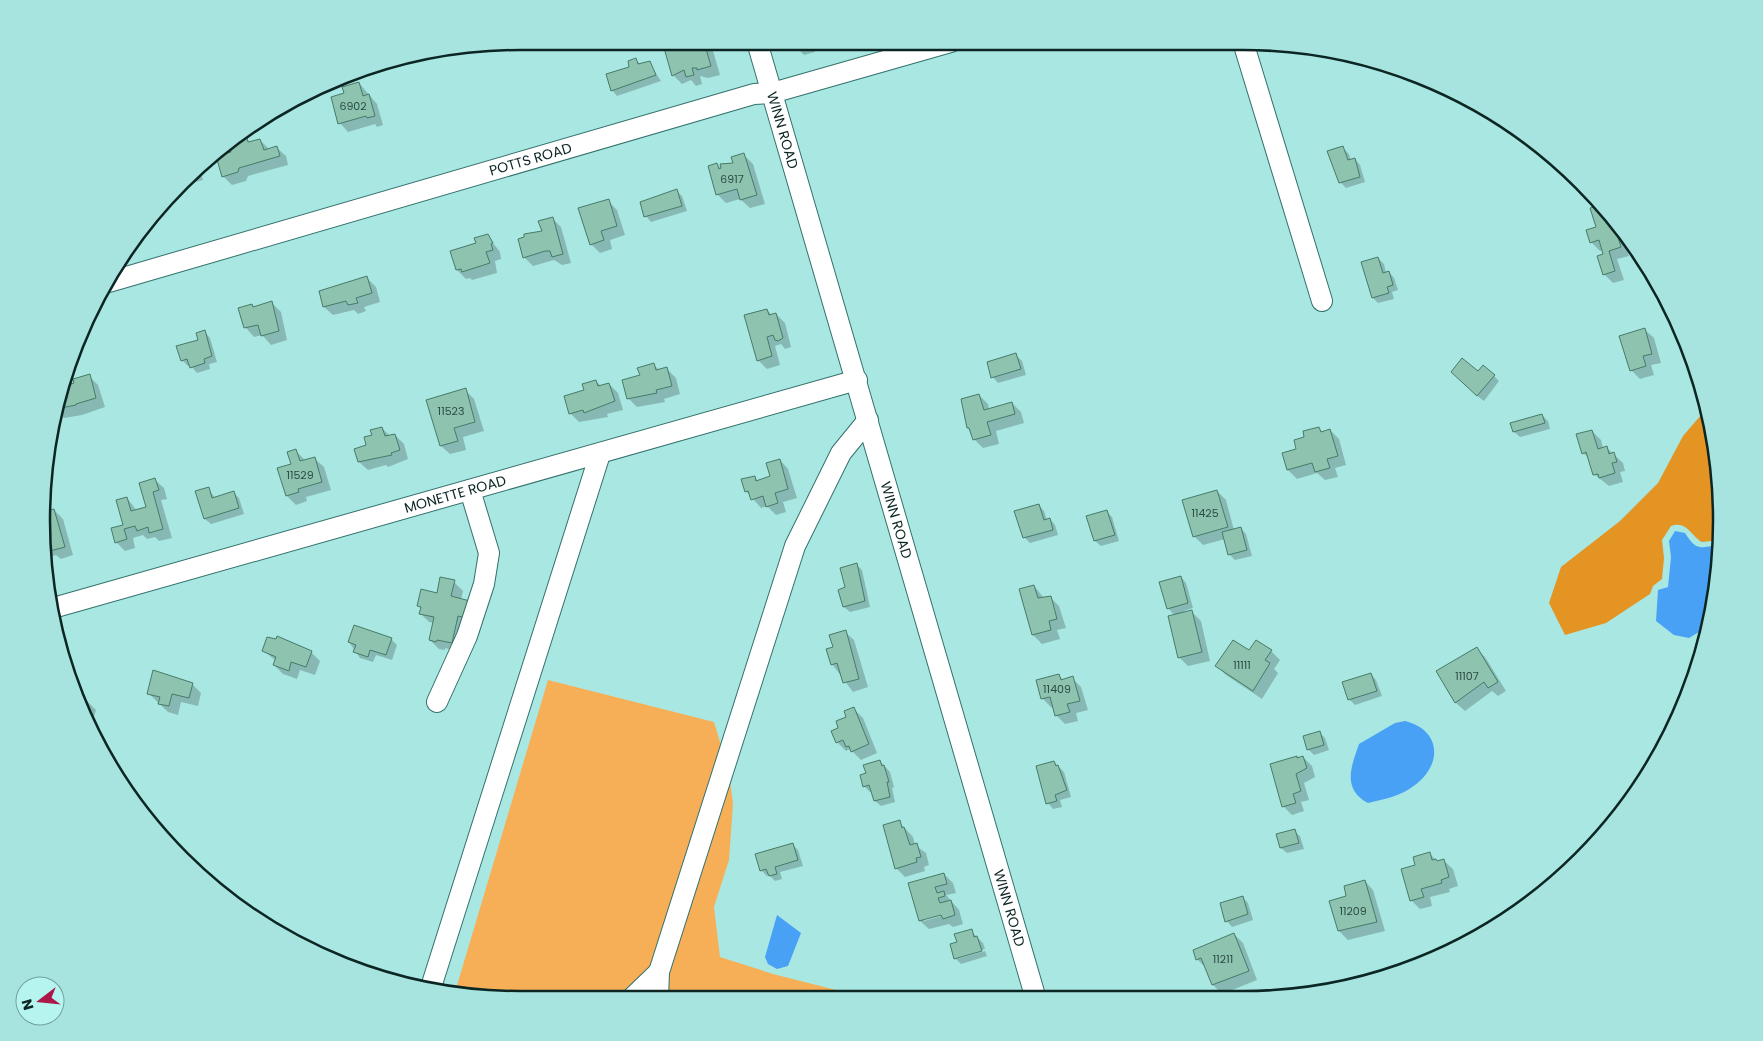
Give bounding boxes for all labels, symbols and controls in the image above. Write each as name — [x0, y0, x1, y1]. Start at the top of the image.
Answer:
street label: WINN ROAD — [762, 89, 803, 171]
house number: 6902 — [339, 98, 367, 114]
street label: POTTS ROAD — [487, 138, 574, 181]
house number: 6917 — [720, 171, 744, 187]
house number: 11523 — [438, 403, 464, 419]
house number: 11529 — [286, 467, 314, 483]
street label: MONETTE ROAD — [402, 470, 509, 518]
street label: WINN ROAD — [876, 479, 917, 561]
house number: 11425 — [1191, 505, 1219, 521]
house number: 11111 — [1233, 657, 1251, 673]
house number: 11107 — [1455, 668, 1479, 684]
house number: 11409 — [1043, 681, 1071, 697]
street label: WINN ROAD — [989, 867, 1030, 949]
house number: 11209 — [1339, 903, 1367, 919]
house number: 11211 — [1213, 951, 1233, 967]
north arrow — [15, 976, 65, 1026]
text: N — [16, 997, 39, 1012]

